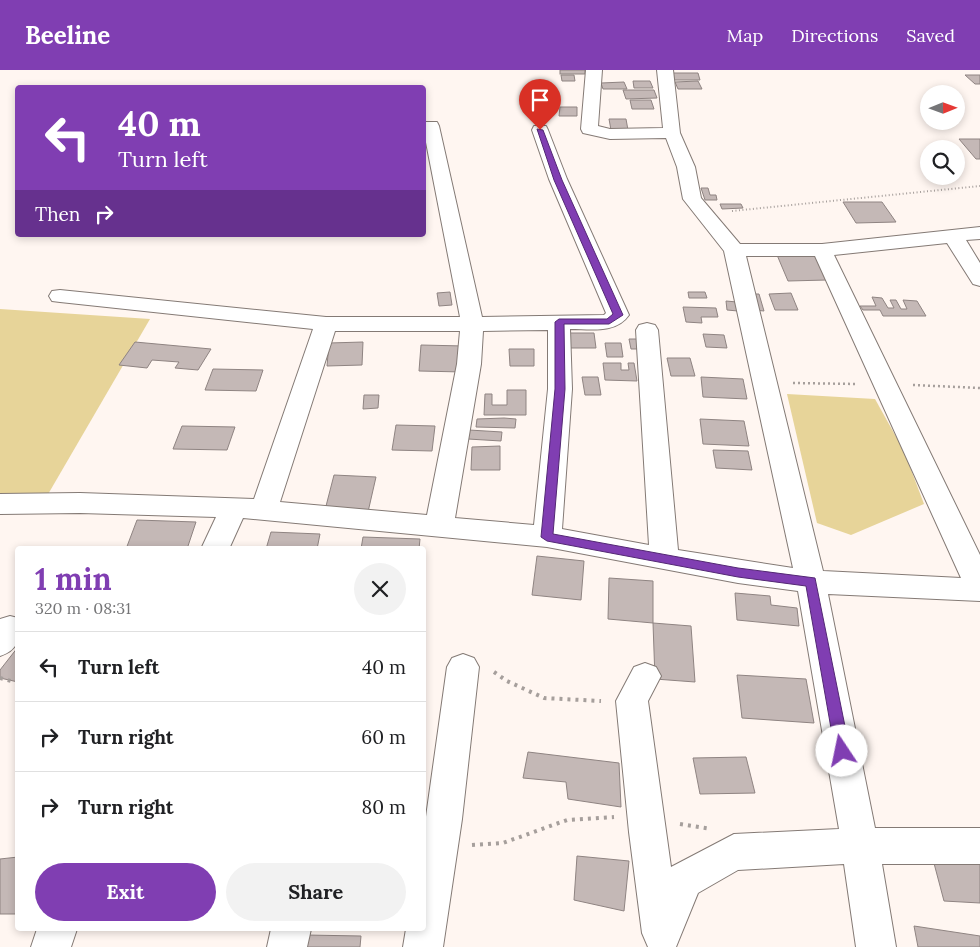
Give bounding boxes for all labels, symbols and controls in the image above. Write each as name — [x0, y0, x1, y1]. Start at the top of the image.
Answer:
text: Beeline — [25, 20, 110, 51]
text: Map — [727, 24, 763, 47]
text: Directions — [791, 24, 878, 47]
text: Saved — [906, 24, 955, 47]
pin — [519, 79, 561, 130]
north arrow — [920, 85, 965, 130]
map controls — [920, 85, 965, 185]
icon: arrive — [526, 86, 554, 114]
text: 40 m — [118, 101, 201, 146]
icon: left — [35, 105, 100, 170]
button: search — [920, 140, 965, 185]
text: Turn left — [118, 145, 208, 173]
icon: right — [90, 200, 118, 228]
text: Then — [35, 202, 80, 226]
text: 1 min — [35, 560, 112, 598]
button: close — [354, 563, 406, 615]
text: 320 m · 08:31 — [35, 598, 131, 618]
icon: left — [35, 653, 63, 681]
text: Turn left — [78, 655, 159, 679]
text: 40 m — [362, 655, 406, 679]
icon: right — [35, 723, 63, 751]
position arrow — [815, 724, 867, 776]
text: Turn right — [78, 725, 174, 749]
text: 60 m — [361, 725, 406, 749]
icon: right — [35, 793, 63, 821]
text: Turn right — [78, 795, 174, 819]
text: 80 m — [362, 795, 406, 819]
button: Exit — [35, 863, 216, 921]
button: Share — [226, 863, 406, 921]

